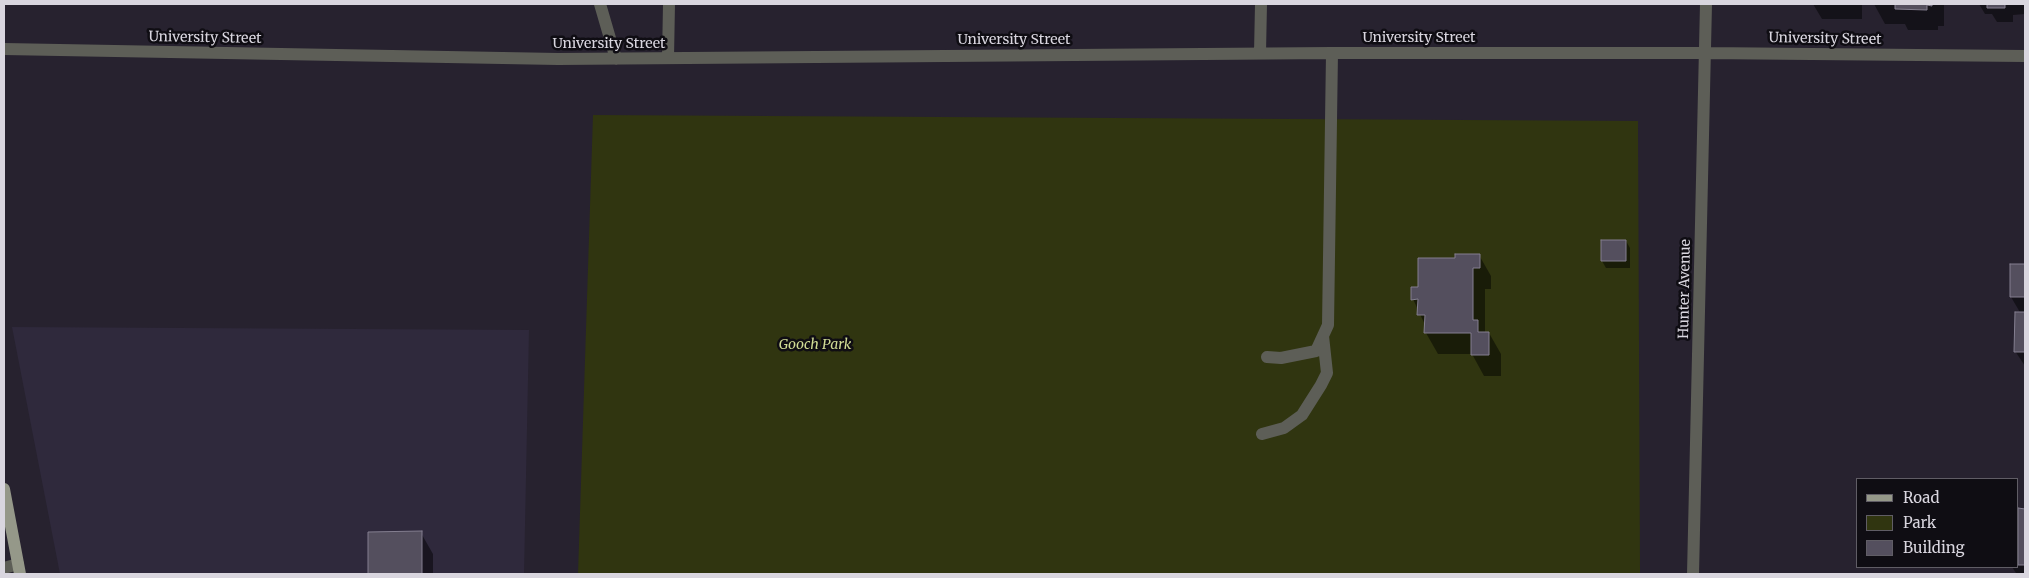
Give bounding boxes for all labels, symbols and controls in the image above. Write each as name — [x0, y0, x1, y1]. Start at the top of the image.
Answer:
street label: University Street — [148, 29, 262, 47]
street label: University Street — [1362, 30, 1476, 46]
street label: University Street — [1768, 30, 1882, 48]
street label: University Street — [957, 32, 1071, 48]
street label: University Street — [552, 36, 666, 52]
street label: Hunter Avenue — [1676, 239, 1694, 339]
park label: Gooch Park — [779, 337, 851, 353]
legend — [1856, 478, 2019, 568]
text: Road — [1903, 488, 1939, 507]
text: Park — [1903, 513, 1936, 532]
text: Building — [1903, 538, 1965, 557]

